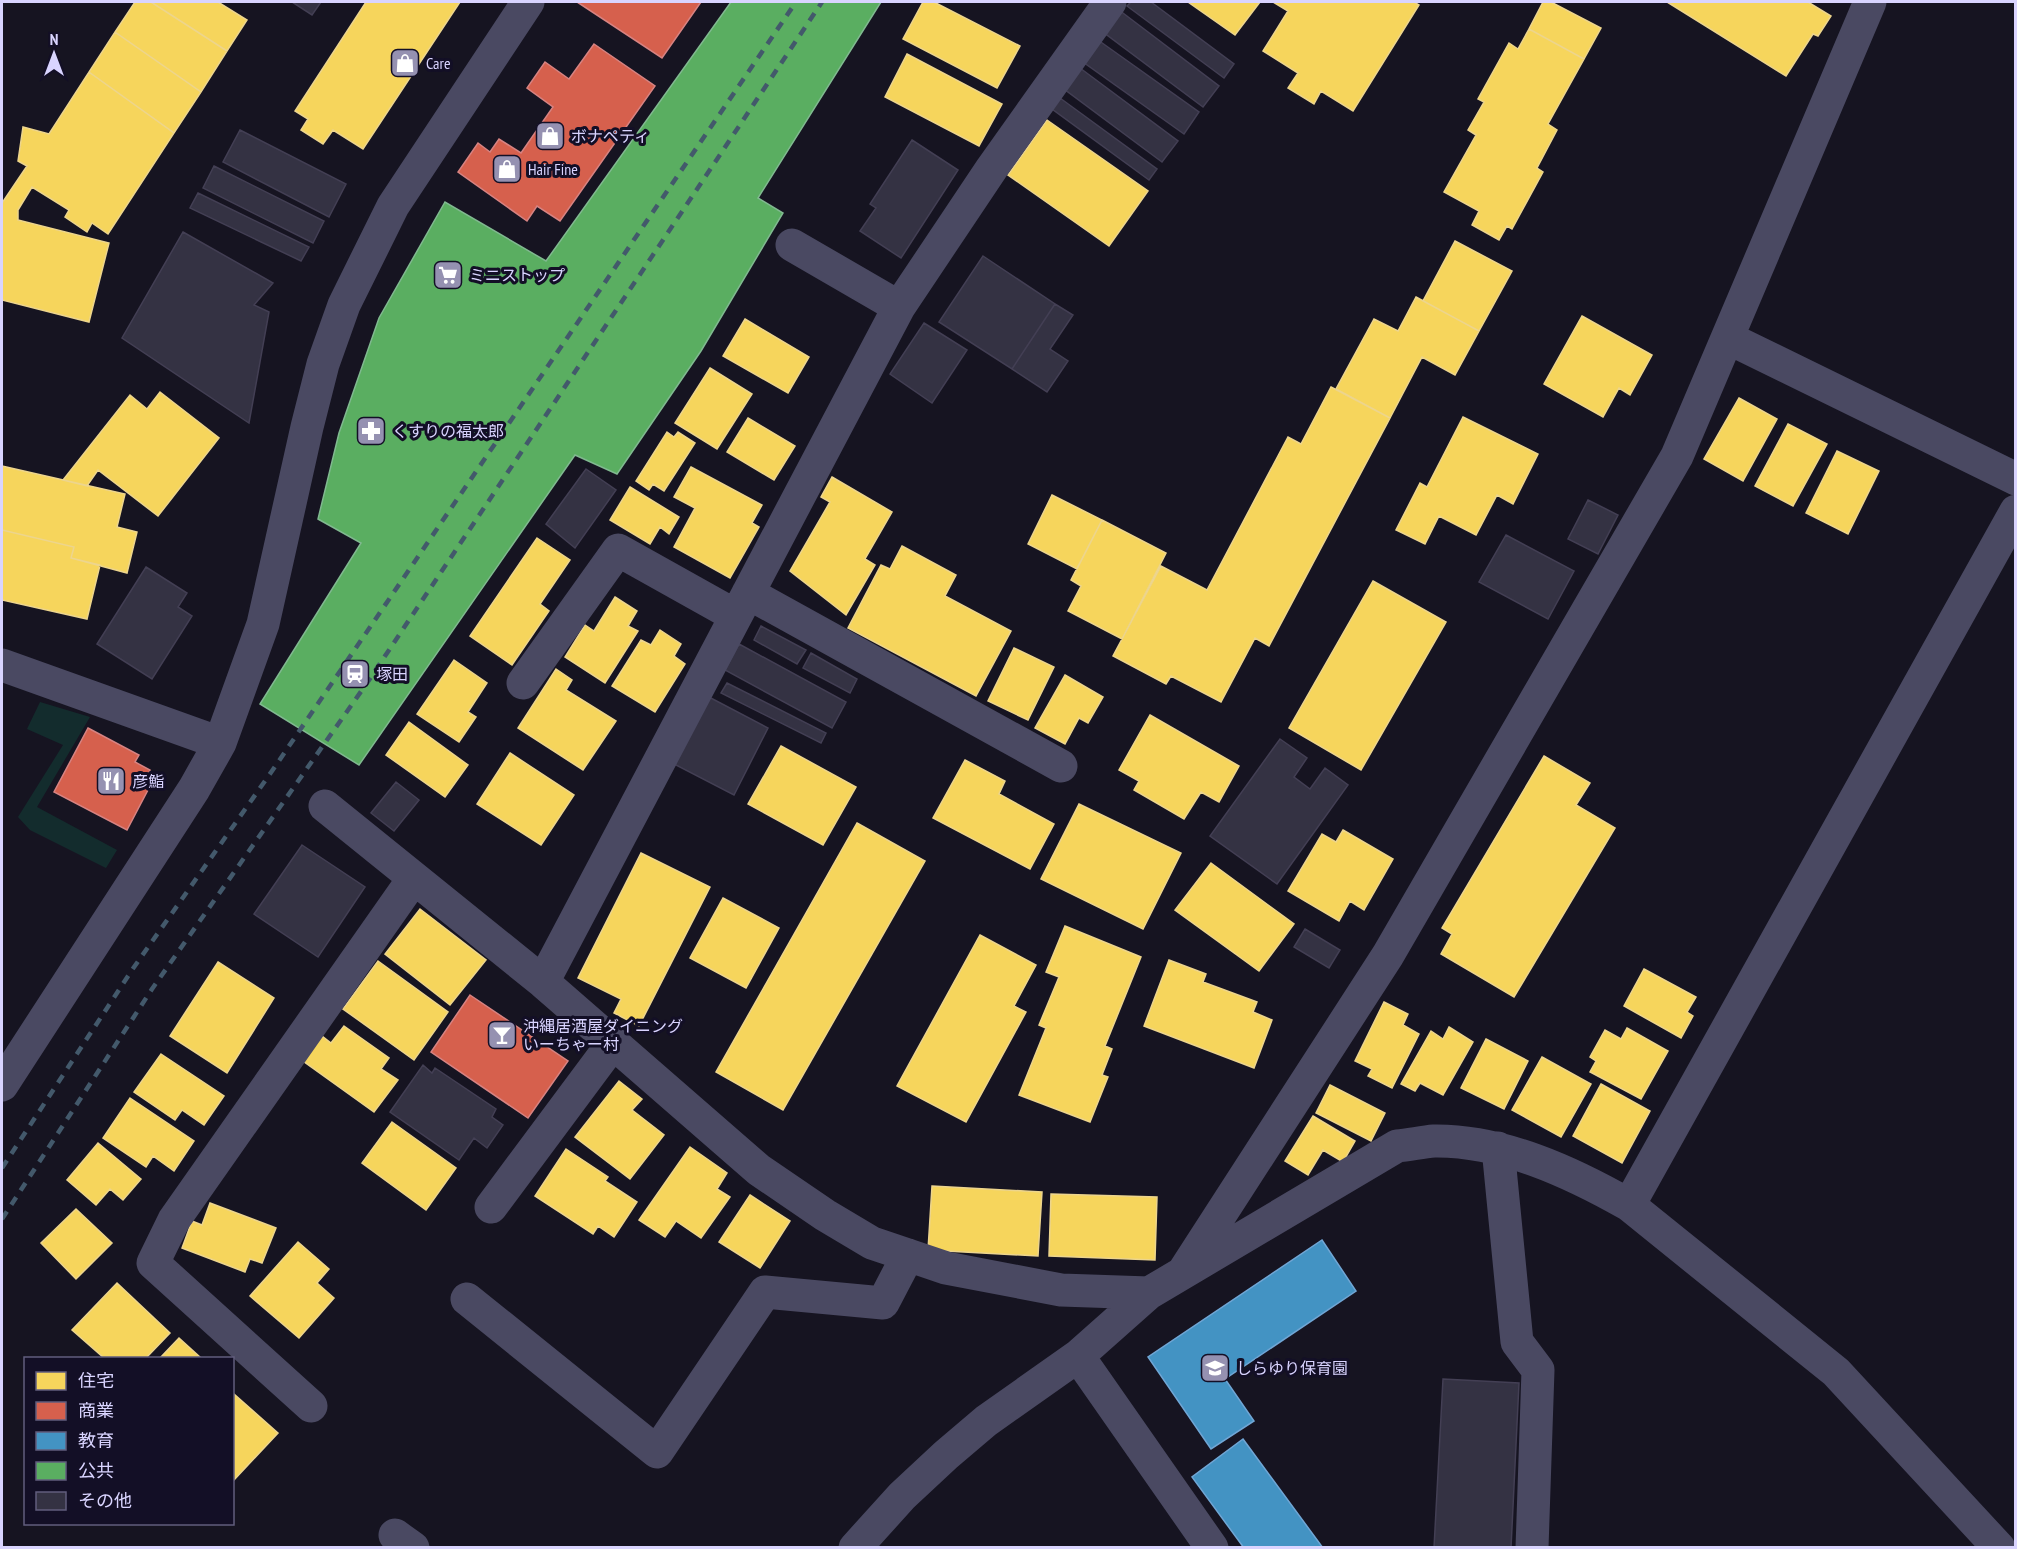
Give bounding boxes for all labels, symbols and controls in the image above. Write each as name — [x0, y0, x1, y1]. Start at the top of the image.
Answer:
north arrow — [24, 24, 84, 84]
text: N — [50, 29, 58, 49]
shop icon: Care — [389, 47, 421, 79]
place label: Care — [426, 53, 451, 73]
shop icon: ボナペティ — [534, 120, 566, 152]
place label: ボナペティ — [571, 126, 650, 146]
shop icon: Hair Fine — [491, 153, 523, 185]
place label: Hair Fine — [528, 159, 578, 179]
supermarket icon: ミニストップ — [432, 259, 464, 291]
place label: ミニストップ — [469, 265, 565, 285]
pharmacy icon: くすりの福太郎 — [355, 415, 387, 447]
place label: くすりの福太郎 — [392, 421, 504, 441]
station icon: 塚田 — [339, 658, 371, 690]
place label: 塚田 — [376, 664, 408, 684]
restaurant icon: 彦鮨 — [95, 765, 127, 797]
place label: 彦鮨 — [132, 771, 164, 791]
place label: 沖縄居酒屋ダイニング いーちゃー村 — [523, 1016, 683, 1054]
bar icon: 沖縄居酒屋ダイニング いーちゃー村 — [486, 1019, 518, 1051]
school or university icon: しらゆり保育園 — [1199, 1352, 1231, 1384]
legend — [24, 1357, 234, 1525]
place label: しらゆり保育園 — [1236, 1358, 1348, 1378]
text: 住宅 — [78, 1369, 114, 1392]
text: 商業 — [78, 1399, 114, 1422]
text: 教育 — [78, 1429, 114, 1452]
text: 公共 — [78, 1459, 114, 1482]
text: その他 — [78, 1489, 132, 1512]

